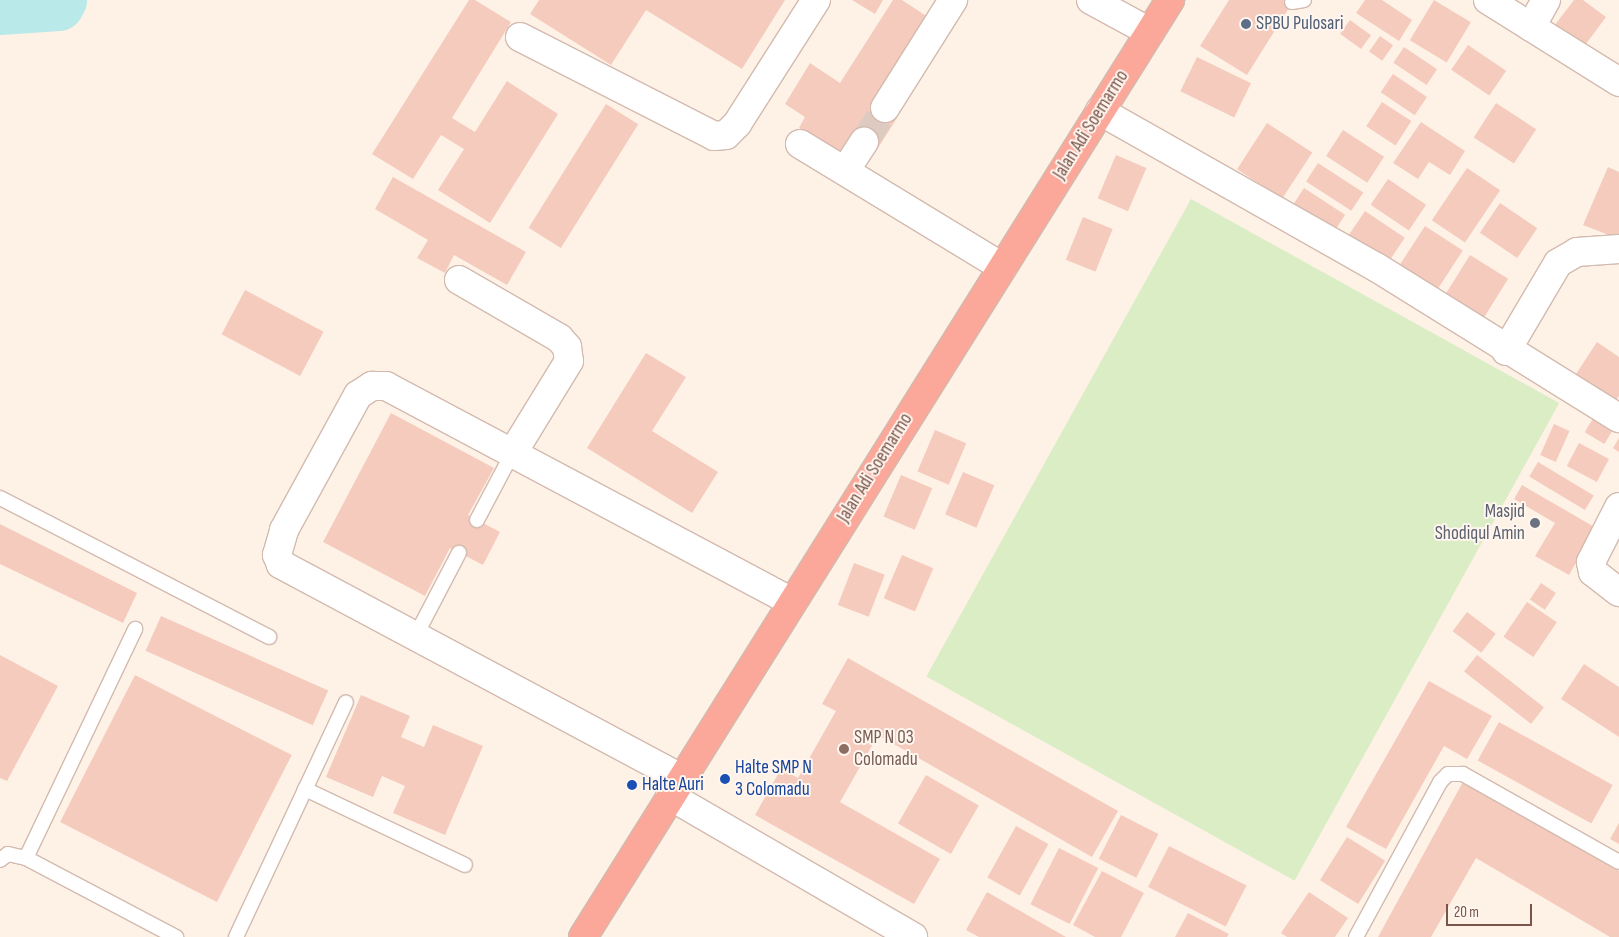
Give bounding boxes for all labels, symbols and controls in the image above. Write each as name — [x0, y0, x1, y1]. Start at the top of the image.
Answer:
place label: SPBU Pulosari — [1256, 13, 1343, 35]
marker: SPBU Pulosari — [1240, 18, 1252, 30]
street label: Jalan Adi Soemarmo — [1048, 66, 1134, 184]
street label: Jalan Adi Soemarmo — [832, 409, 918, 527]
place label: Masjid Shodiqul Amin — [1435, 501, 1525, 545]
marker: Masjid Shodiqul Amin — [1529, 517, 1541, 529]
place label: SMP N 03 Colomadu — [854, 727, 918, 771]
marker: SMP N 03 Colomadu — [838, 743, 850, 755]
place label: Halte SMP N 3 Colomadu — [735, 757, 812, 801]
marker: Halte SMP N 3 Colomadu — [719, 773, 731, 785]
place label: Halte Auri — [642, 774, 704, 796]
marker: Halte Auri — [626, 779, 638, 791]
scale bar — [1449, 894, 1535, 926]
text: 20 m — [1454, 903, 1479, 922]

